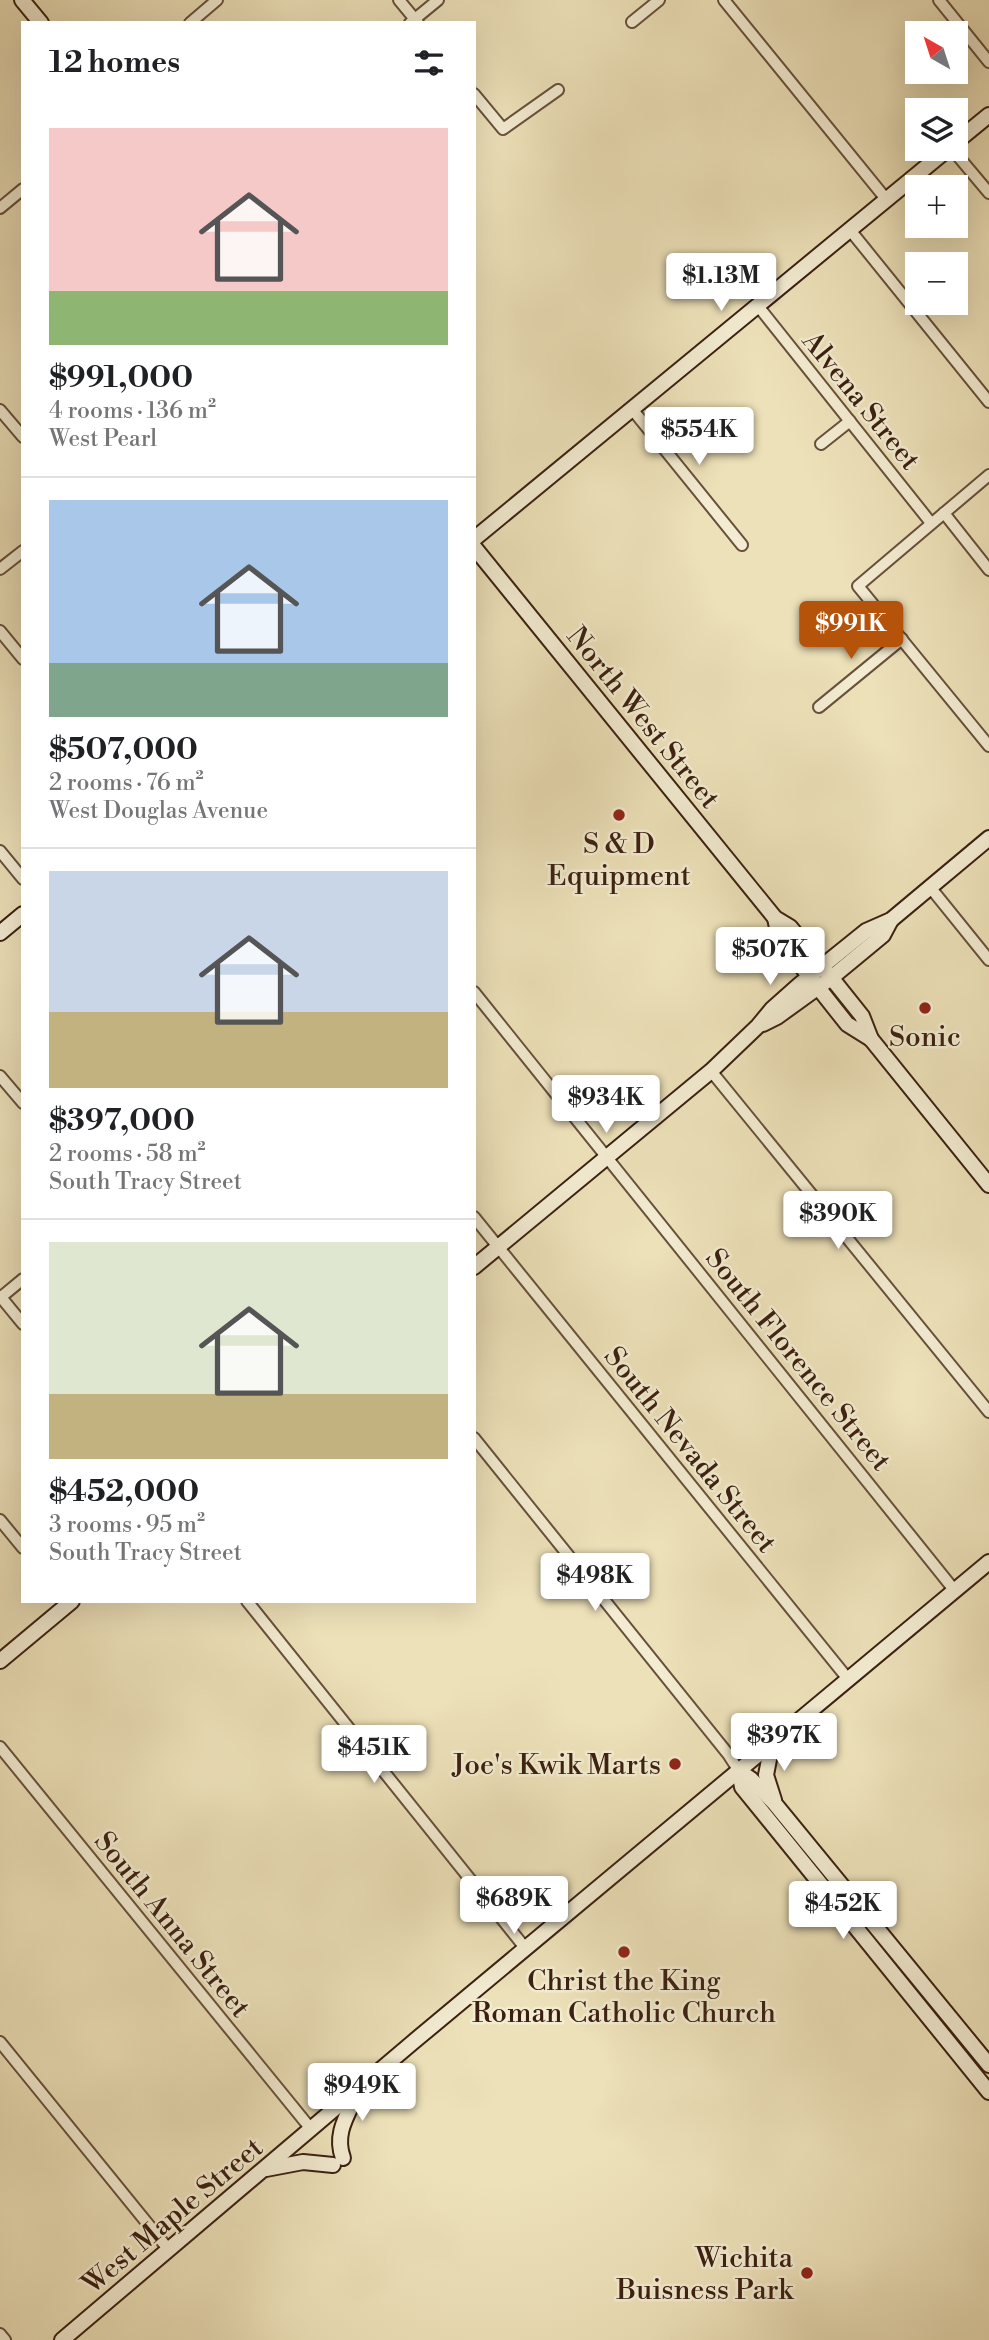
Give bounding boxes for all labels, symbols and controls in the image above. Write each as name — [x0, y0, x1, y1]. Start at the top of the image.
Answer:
north arrow — [905, 21, 968, 84]
map controls — [905, 21, 968, 315]
text: 12 homes — [49, 44, 180, 82]
icon: filters — [410, 44, 448, 82]
button: layers — [905, 98, 968, 161]
icon: home — [186, 174, 312, 300]
button: + — [905, 175, 968, 238]
button: − — [905, 252, 968, 315]
pin: $1.13M — [664, 254, 778, 313]
text: $1.13M — [682, 262, 760, 290]
street label: Alvena Street — [794, 324, 927, 477]
text: $991,000 — [49, 359, 193, 397]
text: 4 rooms · 136 m² — [49, 397, 216, 425]
pin: $554K — [650, 407, 748, 467]
text: $554K — [661, 416, 737, 444]
text: West Pearl — [49, 425, 157, 453]
icon: home — [186, 546, 312, 672]
pin: $991K — [802, 602, 900, 661]
text: $991K — [815, 610, 887, 638]
street label: North West Street — [559, 620, 727, 816]
text: $507,000 — [49, 731, 198, 769]
text: 2 rooms · 76 m² — [49, 769, 204, 797]
text: West Douglas Avenue — [49, 797, 268, 825]
marker: S & D Equipment — [611, 807, 627, 823]
place label: S & D Equipment — [547, 827, 691, 894]
icon: home — [186, 917, 312, 1043]
pin: $507K — [721, 928, 819, 987]
text: $507K — [732, 936, 808, 964]
marker: Sonic — [917, 1000, 933, 1016]
place label: Sonic — [889, 1020, 961, 1055]
pin: $934K — [557, 1076, 655, 1135]
text: $934K — [568, 1084, 644, 1112]
text: $397,000 — [49, 1102, 195, 1140]
text: 2 rooms · 58 m² — [49, 1140, 206, 1168]
text: South Tracy Street — [49, 1168, 242, 1196]
pin: $390K — [789, 1192, 887, 1251]
text: $390K — [799, 1200, 877, 1228]
street label: South Florence Street — [697, 1242, 898, 1478]
icon: home — [186, 1288, 312, 1414]
street label: South Nevada Street — [596, 1340, 784, 1560]
text: $452,000 — [49, 1473, 199, 1511]
text: 3 rooms · 95 m² — [49, 1511, 205, 1539]
text: South Tracy Street — [49, 1539, 242, 1567]
pin: $498K — [546, 1554, 644, 1613]
text: $498K — [557, 1562, 633, 1590]
pin: $397K — [735, 1714, 833, 1773]
text: $397K — [747, 1722, 821, 1750]
pin: $451K — [325, 1726, 423, 1785]
text: $451K — [337, 1734, 411, 1762]
place label: Joe's Kwik Marts — [451, 1748, 661, 1783]
marker: Joe's Kwik Marts — [667, 1756, 683, 1772]
street label: South Anna Street — [86, 1825, 258, 2025]
pin: $689K — [465, 1876, 563, 1936]
pin: $452K — [794, 1882, 892, 1941]
text: $689K — [476, 1885, 552, 1913]
text: $452K — [805, 1890, 881, 1918]
marker: Christ the King Roman Catholic Church — [616, 1944, 632, 1960]
place label: Christ the King Roman Catholic Church — [472, 1964, 776, 2031]
pin: $949K — [313, 2064, 411, 2123]
text: $949K — [324, 2072, 400, 2100]
street label: West Maple Street — [75, 2130, 271, 2303]
place label: Wichita Buisness Park — [615, 2241, 794, 2308]
marker: Wichita Buisness Park — [799, 2265, 815, 2281]

